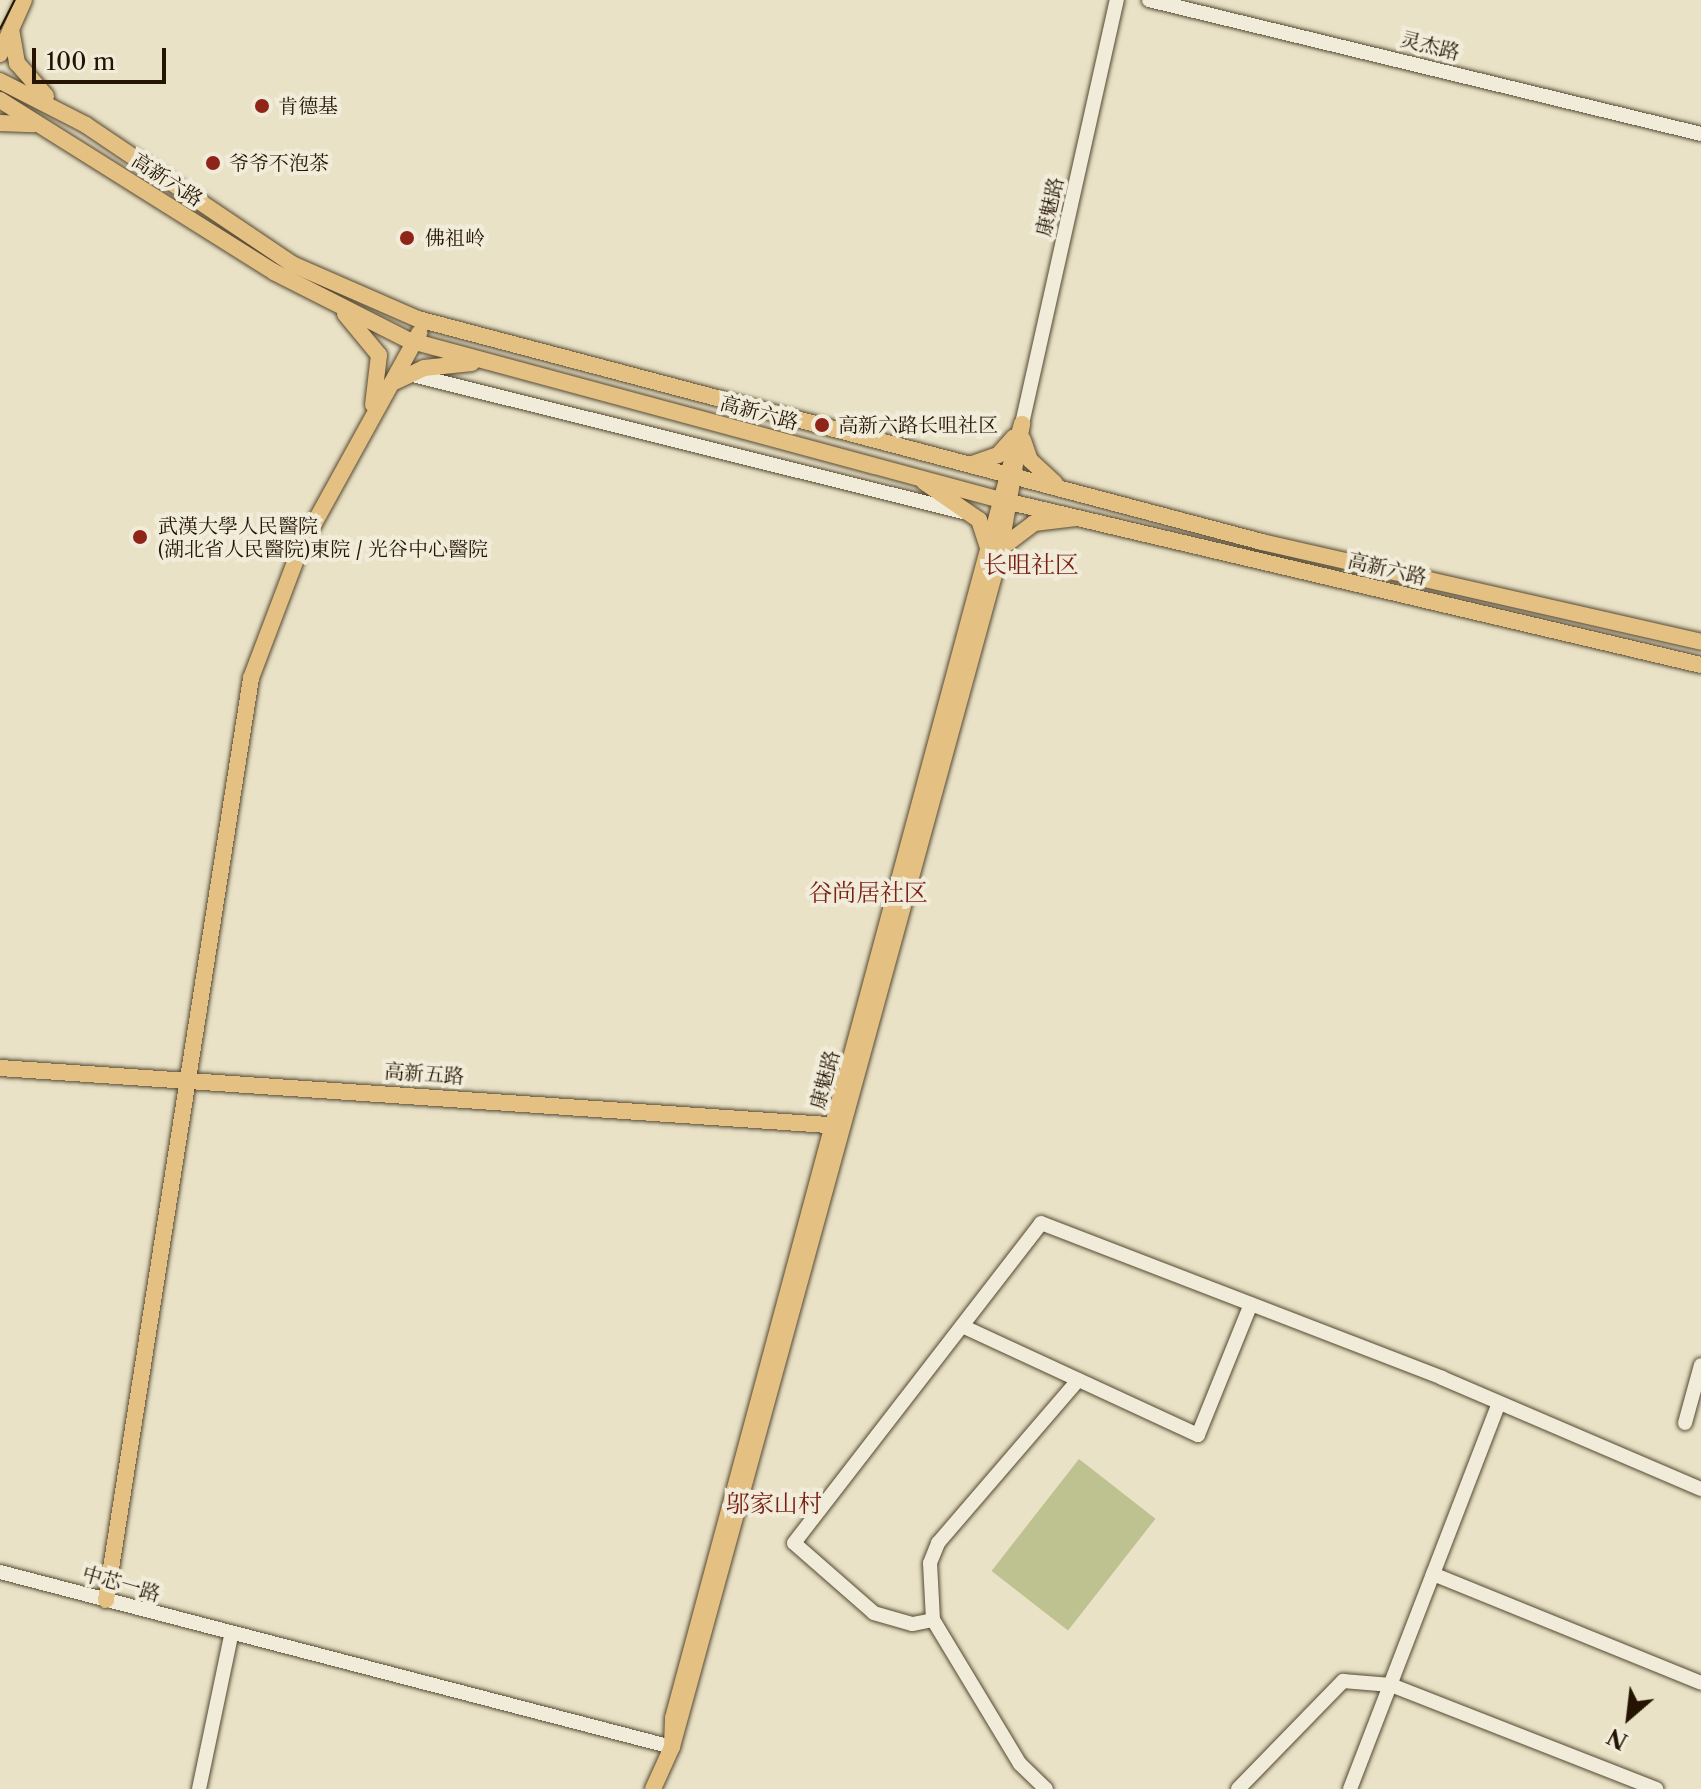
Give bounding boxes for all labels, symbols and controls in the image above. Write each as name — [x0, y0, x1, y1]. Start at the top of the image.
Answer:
street label: 灵杰路 — [1398, 27, 1462, 65]
scale bar — [36, 32, 170, 82]
text: 100 m — [46, 47, 115, 76]
place label: 肯德基 — [278, 94, 338, 118]
marker: 肯德基 — [253, 97, 271, 115]
street label: 高新六路 — [127, 148, 207, 212]
place label: 爷爷不泡茶 — [229, 151, 329, 175]
marker: 爷爷不泡茶 — [204, 154, 222, 172]
street label: 康魅路 — [1032, 175, 1068, 239]
place label: 佛祖岭 — [425, 226, 485, 250]
marker: 佛祖岭 — [396, 227, 418, 249]
street label: 高新六路 — [717, 391, 801, 435]
place label: 高新六路长咀社区 — [838, 413, 998, 437]
marker: 高新六路长咀社区 — [813, 416, 831, 434]
place label: 武漢大學人民醫院 (湖北省人民醫院)東院 / 光谷中心醫院 — [158, 514, 488, 561]
marker: 武漢大學人民醫院 (湖北省人民醫院)東院 / 光谷中心醫院 — [129, 526, 151, 548]
street label: 高新六路 — [1345, 548, 1429, 590]
district label: 长咀社区 — [983, 551, 1079, 579]
district label: 谷尚居社区 — [808, 879, 928, 907]
street label: 康魅路 — [806, 1048, 844, 1112]
street label: 高新五路 — [383, 1059, 465, 1089]
district label: 邬家山村 — [726, 1490, 822, 1518]
street label: 中芯一路 — [79, 1561, 163, 1607]
north arrow — [1589, 1677, 1669, 1757]
text: N — [1603, 1722, 1632, 1755]

